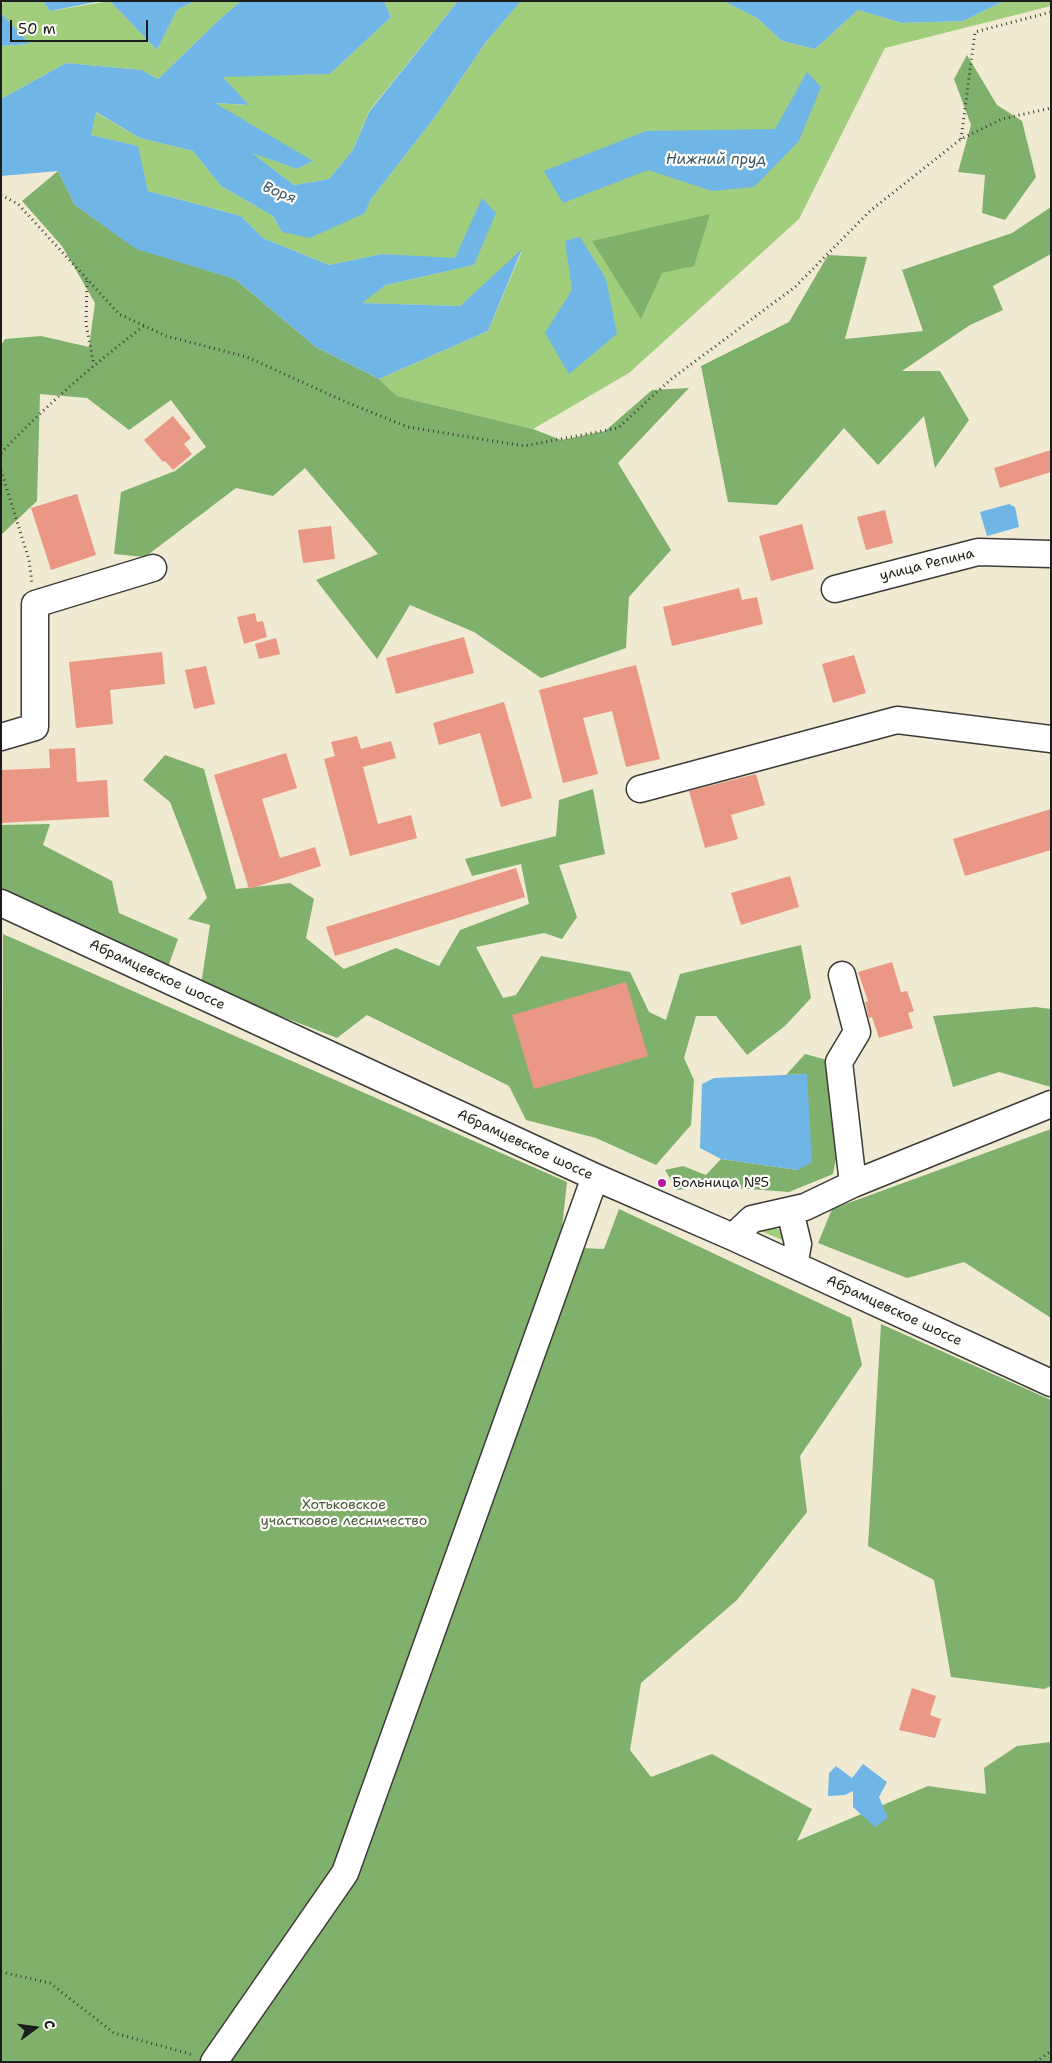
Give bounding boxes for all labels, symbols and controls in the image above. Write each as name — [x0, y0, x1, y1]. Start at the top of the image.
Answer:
scale bar — [12, 10, 150, 42]
text: 50 m — [18, 19, 56, 39]
water label: Нижний пруд — [666, 151, 766, 169]
water label: Воря — [260, 178, 298, 208]
street label: улица Репина — [878, 545, 976, 585]
street label: Абрамцевское шоссе — [87, 936, 227, 1014]
street label: Абрамцевское шоссе — [455, 1106, 595, 1184]
place label: Больница №5 — [672, 1175, 769, 1191]
marker: Больница №5 — [656, 1177, 668, 1189]
street label: Абрамцевское шоссе — [824, 1272, 964, 1350]
park label: Хотьковское участковое лесничество — [261, 1497, 427, 1530]
north arrow — [10, 2003, 60, 2053]
text: С — [40, 2018, 59, 2031]

